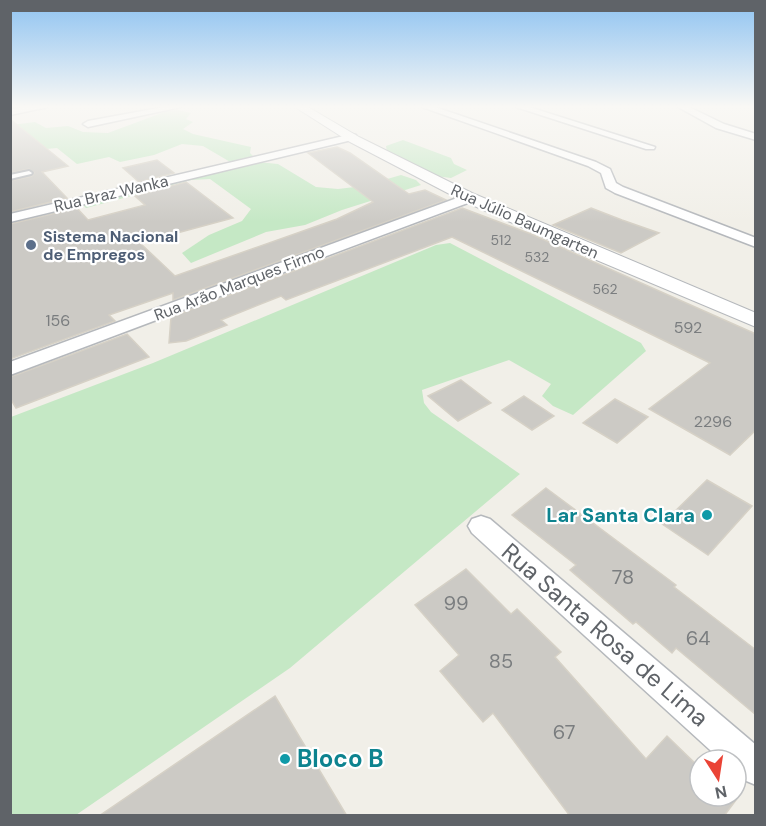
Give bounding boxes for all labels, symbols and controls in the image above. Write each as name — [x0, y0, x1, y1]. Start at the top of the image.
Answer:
street label: Rua Braz Wanka — [52, 170, 170, 217]
street label: Rua Júlio Baumgarten — [448, 179, 602, 264]
place label: Sistema Nacional de Empregos — [43, 226, 178, 265]
house number: 512 — [491, 231, 511, 249]
marker: Sistema Nacional de Empregos — [24, 238, 38, 252]
street label: Rua Arão Marques Firmo — [151, 241, 327, 326]
house number: 532 — [525, 248, 549, 266]
house number: 562 — [592, 280, 618, 298]
house number: 156 — [46, 310, 70, 331]
house number: 592 — [674, 317, 702, 338]
house number: 2296 — [694, 411, 732, 432]
place label: Lar Santa Clara — [546, 502, 695, 528]
marker: Lar Santa Clara — [700, 508, 714, 522]
street label: Rua Santa Rosa de Lima — [495, 536, 715, 733]
house number: 78 — [612, 564, 634, 590]
house number: 99 — [443, 590, 469, 616]
house number: 64 — [686, 625, 710, 651]
house number: 85 — [489, 648, 513, 674]
house number: 67 — [553, 719, 575, 745]
place label: Bloco B — [297, 743, 384, 774]
north arrow — [688, 748, 748, 808]
marker: Bloco B — [278, 752, 292, 766]
text: N — [713, 781, 729, 804]

